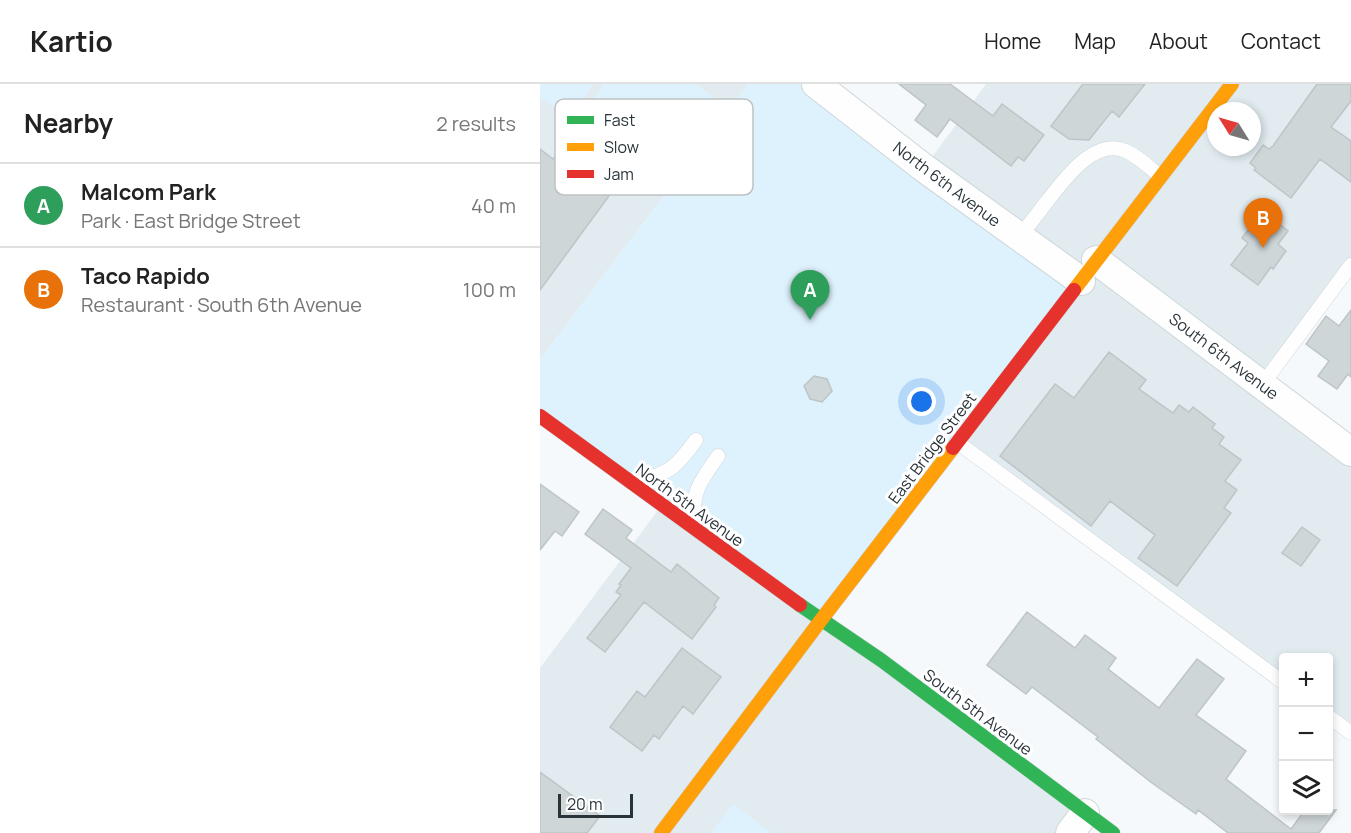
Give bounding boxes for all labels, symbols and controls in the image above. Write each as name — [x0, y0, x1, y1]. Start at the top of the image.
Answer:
text: Kartio — [30, 22, 113, 60]
text: Home — [984, 27, 1041, 55]
text: Map — [1074, 27, 1116, 55]
text: About — [1149, 27, 1208, 55]
text: Contact — [1241, 27, 1321, 55]
legend — [555, 99, 753, 195]
north arrow — [1207, 102, 1261, 156]
text: Nearby — [24, 105, 113, 141]
text: Fast — [604, 109, 635, 131]
text: 2 results — [436, 110, 516, 137]
text: Slow — [604, 136, 639, 158]
street label: North 6th Avenue — [889, 136, 1005, 232]
text: Jam — [604, 163, 634, 185]
text: Malcom Park — [81, 177, 216, 207]
text: A — [37, 192, 50, 219]
text: 40 m — [471, 192, 516, 219]
pin: B — [1244, 198, 1282, 248]
text: Park · East Bridge Street — [81, 207, 301, 234]
text: Taco Rapido — [81, 261, 210, 291]
pin: A — [790, 270, 830, 320]
text: B — [37, 276, 50, 303]
text: 100 m — [463, 276, 516, 303]
text: Restaurant · South 6th Avenue — [81, 291, 362, 318]
street label: South 6th Avenue — [1165, 308, 1283, 404]
your location — [907, 387, 936, 416]
street label: East Bridge Street — [883, 388, 981, 508]
street label: North 5th Avenue — [632, 458, 748, 552]
map controls — [1279, 653, 1333, 815]
button: + — [1279, 653, 1333, 707]
street label: South 5th Avenue — [919, 664, 1037, 760]
button: − — [1279, 707, 1333, 761]
button: layers — [1279, 761, 1333, 815]
scale bar — [558, 791, 633, 818]
text: 20 m — [567, 793, 603, 815]

